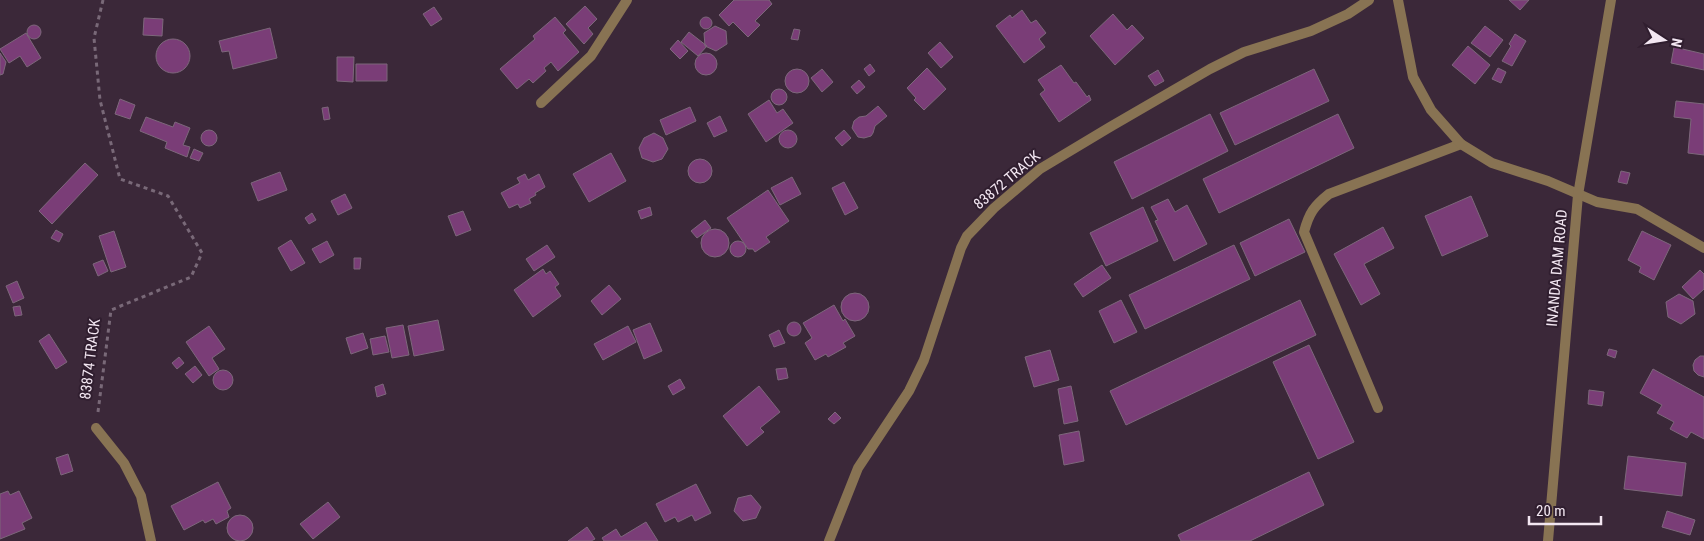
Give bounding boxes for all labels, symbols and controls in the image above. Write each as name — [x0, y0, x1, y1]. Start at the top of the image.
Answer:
north arrow — [1639, 15, 1689, 65]
text: N — [1668, 37, 1685, 49]
street label: 83872 TRACK — [970, 146, 1045, 213]
street label: INANDA DAM ROAD — [1543, 209, 1571, 327]
street label: 83874 TRACK — [76, 317, 104, 400]
scale bar — [1529, 494, 1602, 526]
text: 20 m — [1536, 502, 1566, 520]

